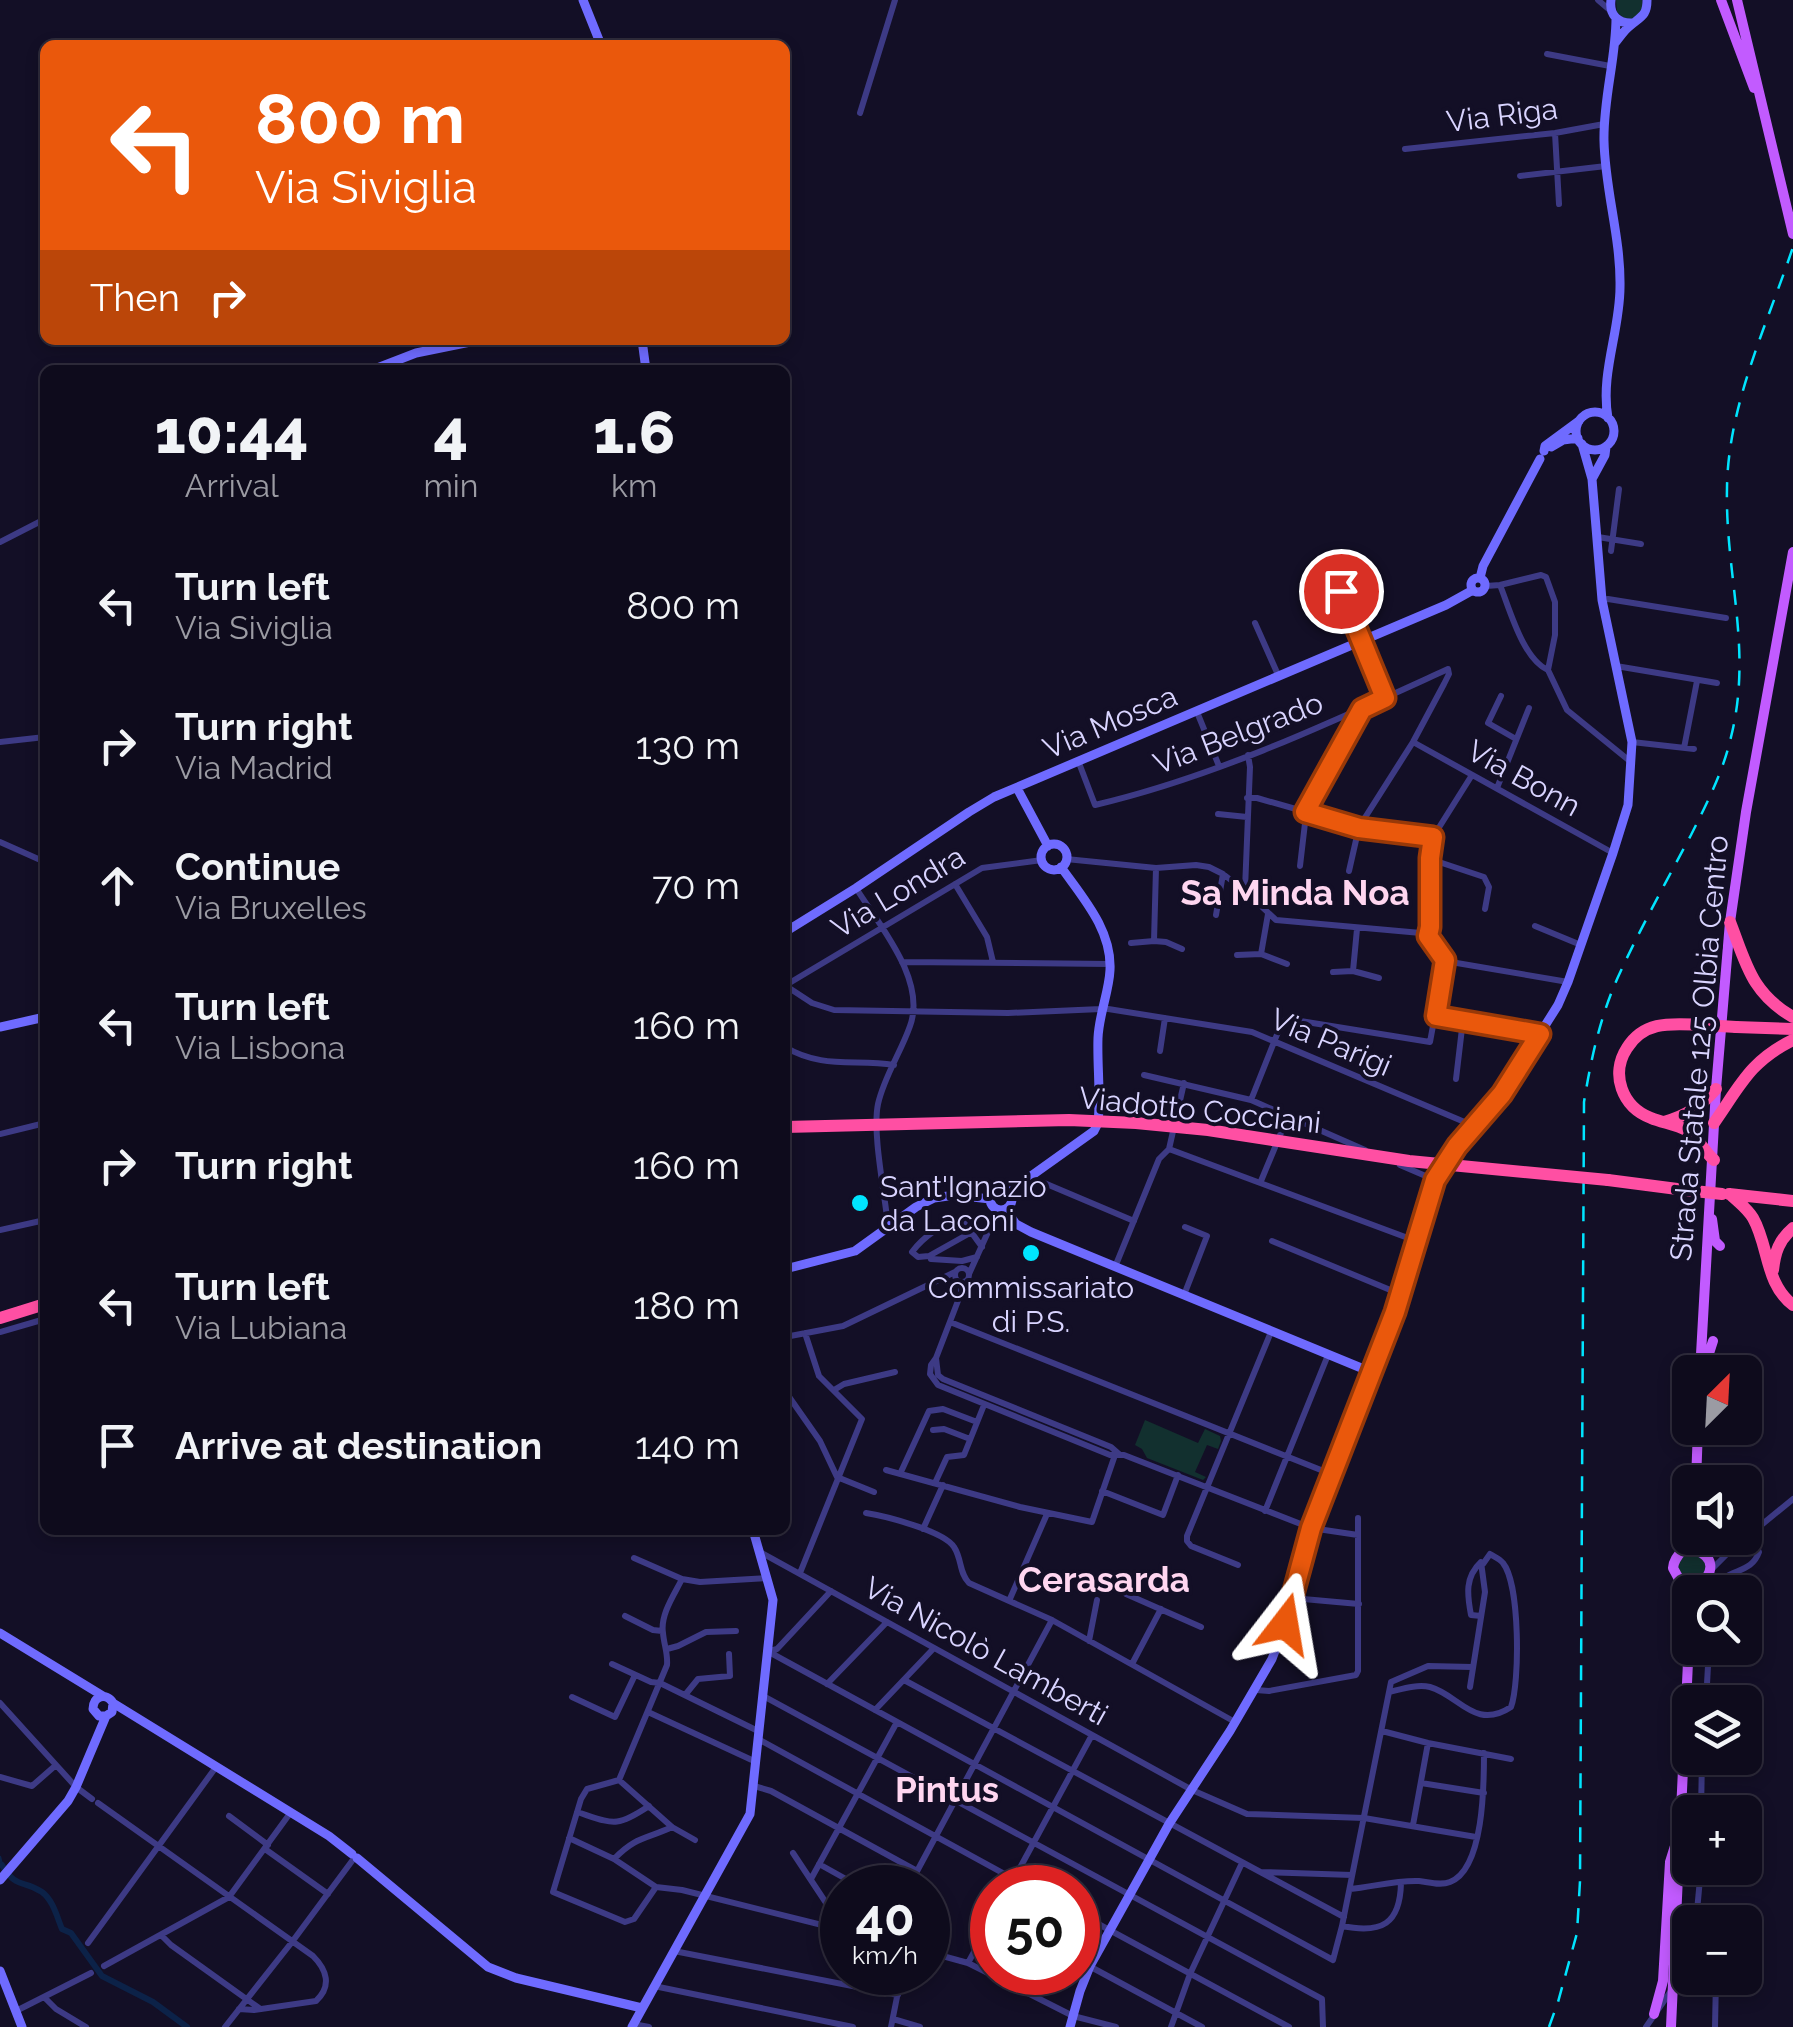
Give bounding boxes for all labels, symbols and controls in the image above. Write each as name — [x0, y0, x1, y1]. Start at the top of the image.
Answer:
text: 800 m — [255, 77, 465, 159]
icon: left — [90, 80, 220, 210]
street label: Via Riga — [1444, 91, 1560, 139]
text: Via Siviglia — [255, 161, 477, 214]
icon: right — [200, 270, 255, 325]
text: Then — [90, 275, 180, 320]
text: 10:44 — [155, 397, 309, 467]
text: 4 — [434, 397, 468, 467]
text: 1.6 — [593, 397, 675, 467]
text: Arrival — [185, 467, 279, 504]
text: min — [423, 467, 478, 504]
text: km — [611, 467, 657, 504]
pin — [1299, 549, 1384, 634]
text: Turn left — [175, 564, 330, 609]
icon: arrive — [1314, 564, 1369, 619]
icon: left — [90, 578, 145, 633]
text: 800 m — [626, 583, 740, 628]
text: Via Siviglia — [175, 609, 333, 646]
street label: Via Mosca — [1038, 678, 1182, 766]
street label: Via Belgrado — [1148, 685, 1328, 781]
text: Turn right — [175, 704, 352, 749]
icon: right — [90, 718, 145, 773]
text: 130 m — [636, 723, 740, 768]
street label: Via Bonn — [1461, 733, 1587, 823]
text: Via Madrid — [175, 749, 333, 786]
street label: Strada Statale 125 Olbia Centro — [1663, 834, 1735, 1262]
street label: Via Londra — [825, 839, 971, 945]
text: Continue — [175, 844, 340, 889]
icon: ahead — [90, 858, 145, 913]
text: 70 m — [652, 863, 740, 908]
district label: Sa Minda Noa — [1181, 872, 1409, 913]
text: Via Bruxelles — [175, 889, 367, 926]
text: Turn left — [175, 984, 330, 1029]
icon: left — [90, 998, 145, 1053]
street label: Via Parigi — [1265, 1001, 1397, 1083]
text: 160 m — [633, 1003, 740, 1048]
text: Via Lisbona — [175, 1029, 345, 1066]
street label: Viadotto Cocciani — [1077, 1080, 1323, 1140]
icon: right — [90, 1138, 145, 1193]
text: Turn right — [175, 1143, 352, 1188]
text: 160 m — [633, 1143, 740, 1188]
place label: Sant'Ignazio da Laconi — [880, 1169, 1047, 1238]
marker: Sant'Ignazio da Laconi — [849, 1192, 871, 1214]
marker: Commissariato di P.S. — [1020, 1242, 1042, 1264]
text: Turn left — [175, 1264, 330, 1309]
place label: Commissariato di P.S. — [928, 1270, 1134, 1339]
icon: left — [90, 1278, 145, 1333]
text: 180 m — [633, 1283, 740, 1328]
text: Via Lubiana — [175, 1309, 347, 1346]
north arrow — [1672, 1355, 1762, 1445]
map controls — [1672, 1355, 1762, 1995]
icon: arrive — [90, 1418, 145, 1473]
text: Arrive at destination — [175, 1423, 542, 1468]
text: 140 m — [635, 1423, 740, 1468]
button: sound — [1672, 1465, 1762, 1555]
district label: Cerasarda — [1018, 1559, 1190, 1600]
street label: Via Nicolò Lamberti — [858, 1569, 1114, 1733]
position arrow — [1233, 1572, 1337, 1676]
button: search — [1672, 1575, 1762, 1665]
button: layers — [1672, 1685, 1762, 1775]
district label: Pintus — [895, 1769, 999, 1810]
button: + — [1672, 1795, 1762, 1885]
speed limit sign: 50 — [970, 1865, 1100, 1995]
text: 40 — [855, 1888, 915, 1947]
button: − — [1672, 1905, 1762, 1995]
text: km/h — [852, 1940, 918, 1970]

